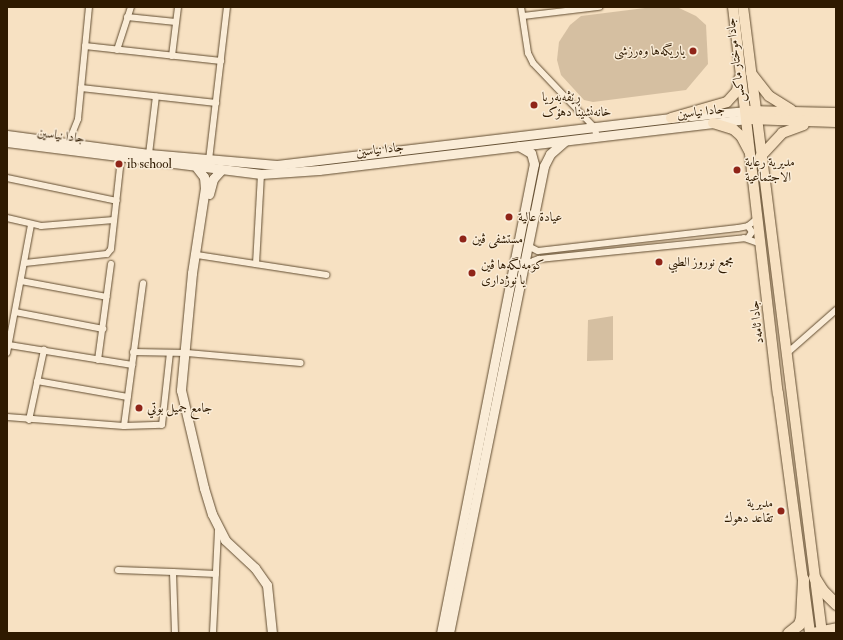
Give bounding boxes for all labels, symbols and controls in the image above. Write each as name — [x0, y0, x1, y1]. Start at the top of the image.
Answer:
street label: جادا موختار ماكس — [723, 17, 749, 103]
place label: ياريگەها وەرزشی — [614, 43, 685, 59]
marker: ياريگەها وەرزشی — [688, 46, 698, 56]
place label: ڕێڤه‌به‌ریا خانەنشينا دهۆک — [542, 90, 611, 121]
marker: ڕێڤه‌به‌ریا خانەنشينا دهۆک — [529, 100, 539, 110]
street label: جادا نیاسین — [676, 101, 726, 123]
street label: جادا نیاسین — [36, 125, 86, 147]
street label: جادا نیاسین — [355, 139, 405, 161]
place label: مديرية رعاية الاجتماعية — [745, 155, 795, 186]
place label: ib school — [127, 156, 172, 172]
marker: ib school — [114, 159, 124, 169]
marker: مديرية رعاية الاجتماعية — [732, 165, 742, 175]
place label: عيادة عالية — [518, 209, 562, 225]
marker: عيادة عالية — [503, 211, 515, 223]
place label: مستشفى ڤين — [472, 231, 523, 247]
marker: مستشفى ڤين — [457, 233, 469, 245]
place label: مجمع نوروز الطبي — [668, 254, 734, 270]
marker: مجمع نوروز الطبي — [653, 256, 665, 268]
place label: کومەلگەها ڤین یا نوژداری — [481, 258, 544, 289]
marker: کومەلگەها ڤین یا نوژداری — [466, 267, 478, 279]
street label: جادا ئامەد — [747, 299, 767, 345]
place label: جامع جميل بوتي — [147, 400, 212, 416]
marker: جامع جميل بوتي — [134, 403, 144, 413]
place label: مديرية تقاعد دهوك — [724, 496, 773, 527]
marker: مديرية تقاعد دهوك — [776, 506, 786, 516]

